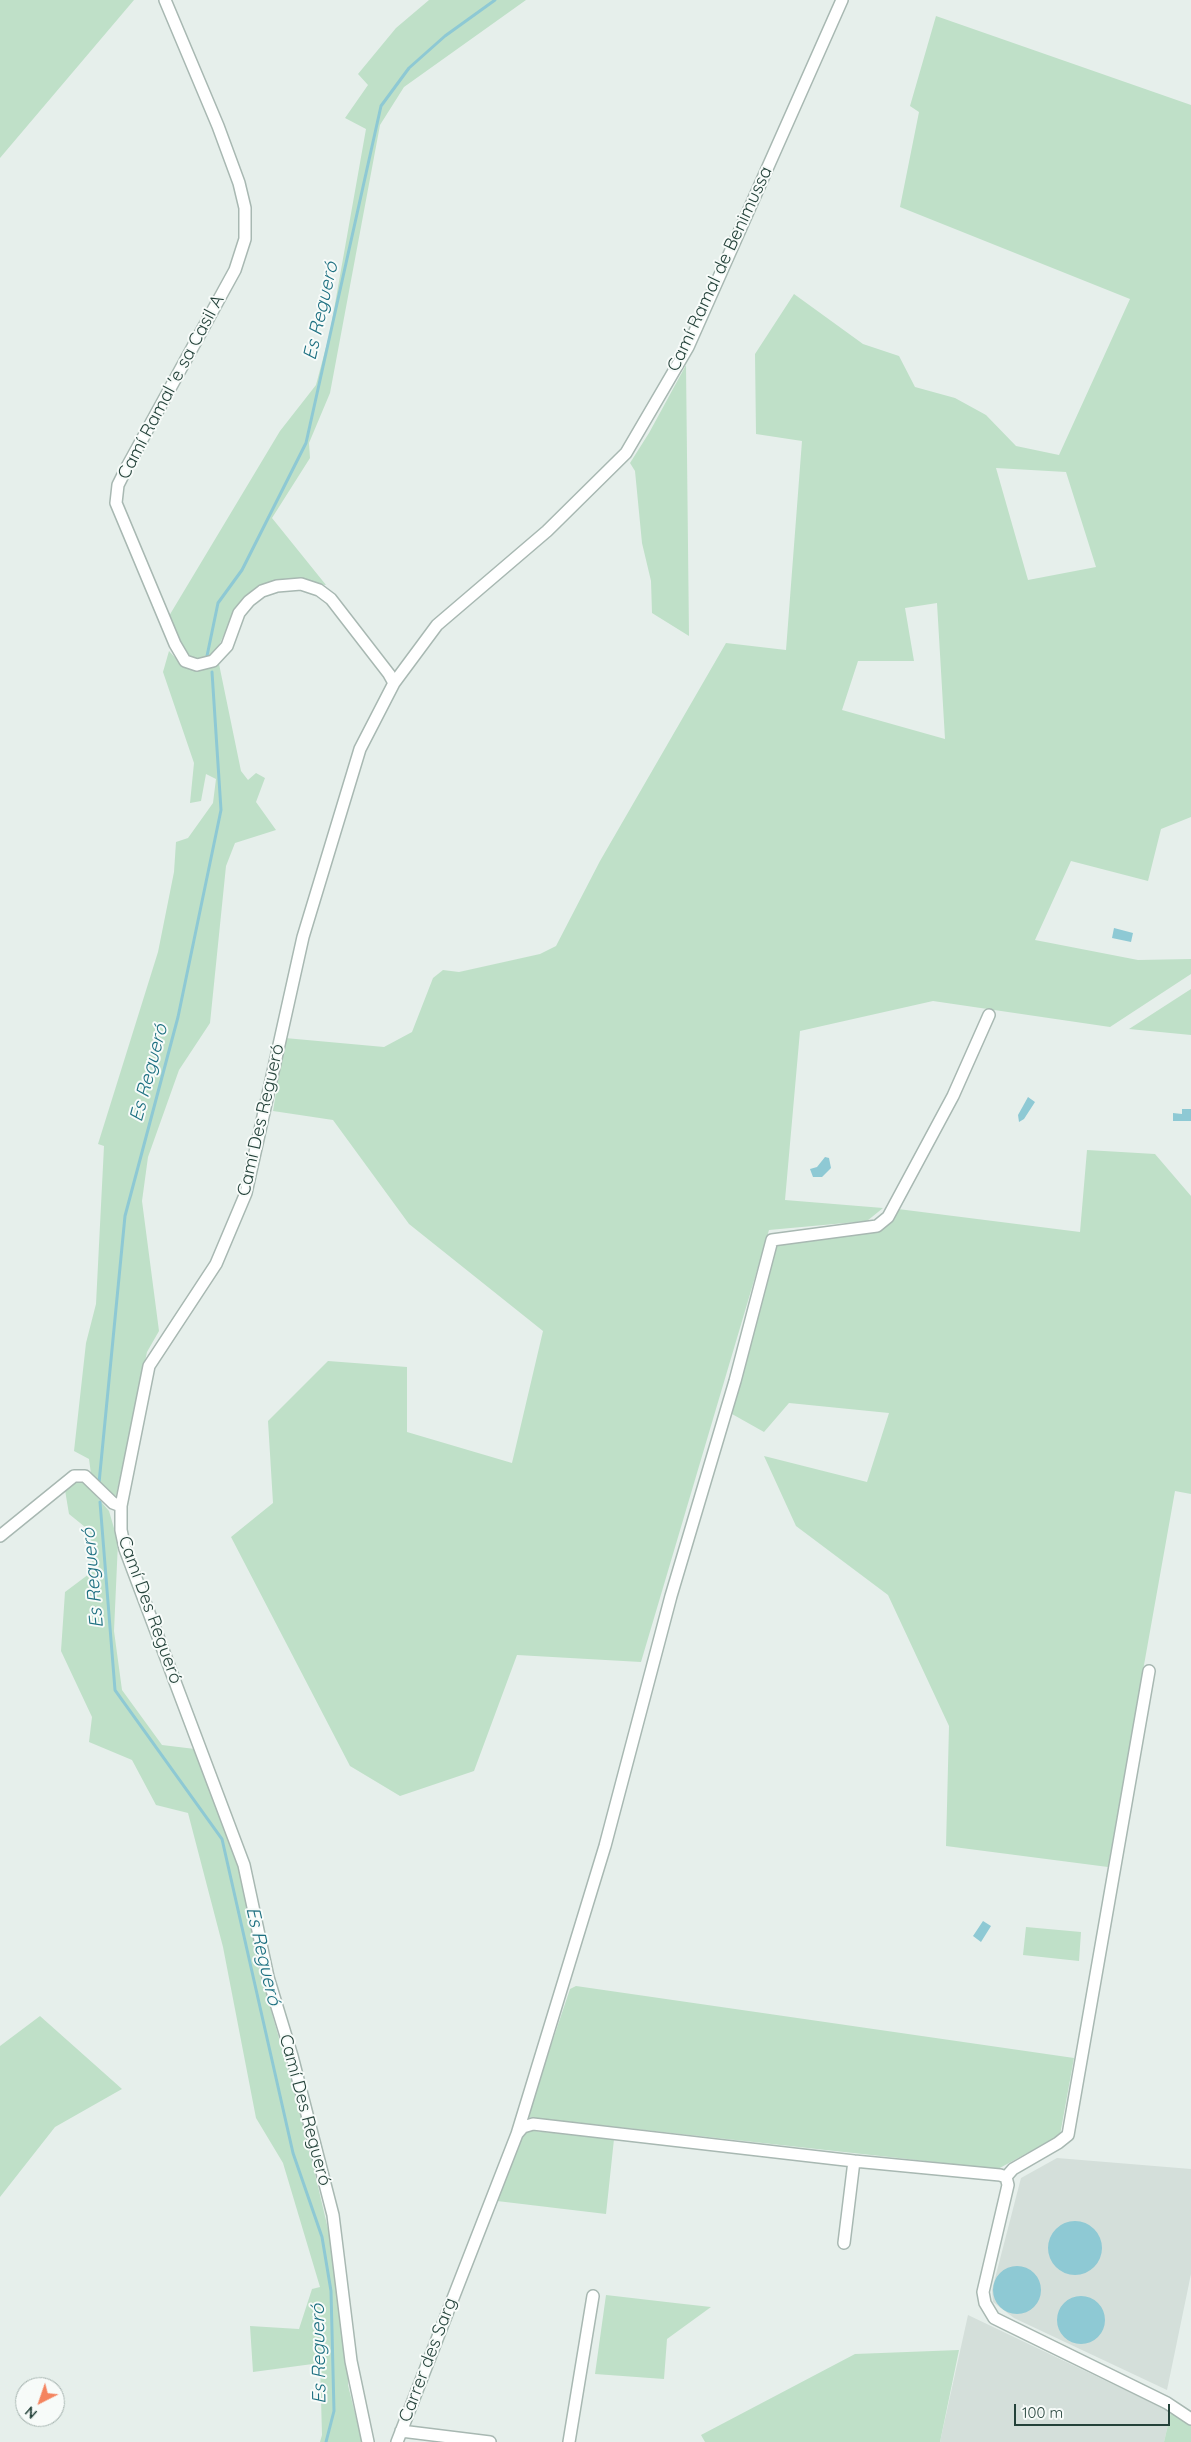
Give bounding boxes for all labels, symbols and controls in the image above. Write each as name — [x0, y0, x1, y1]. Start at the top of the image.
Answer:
street label: Camí Ramal de Benimussa — [663, 163, 777, 375]
water label: Es Regueró — [299, 260, 343, 362]
street label: Camí Ramal 'e sa Casil A — [113, 291, 229, 483]
water label: Es Regueró — [125, 1022, 173, 1124]
street label: Camí Des Regueró — [233, 1042, 289, 1198]
water label: Es Regueró — [77, 1527, 109, 1629]
street label: Camí Des Regueró — [113, 1533, 187, 1687]
water label: Es Regueró — [241, 1905, 285, 2007]
street label: Camí Des Regueró — [274, 2032, 336, 2188]
street label: Carrer des Sarg — [394, 2295, 462, 2425]
water label: Es Regueró — [307, 2304, 331, 2404]
north arrow — [15, 2377, 65, 2427]
scale bar — [1016, 2394, 1172, 2426]
text: N — [21, 2402, 41, 2423]
text: 100 m — [1022, 2403, 1063, 2422]

